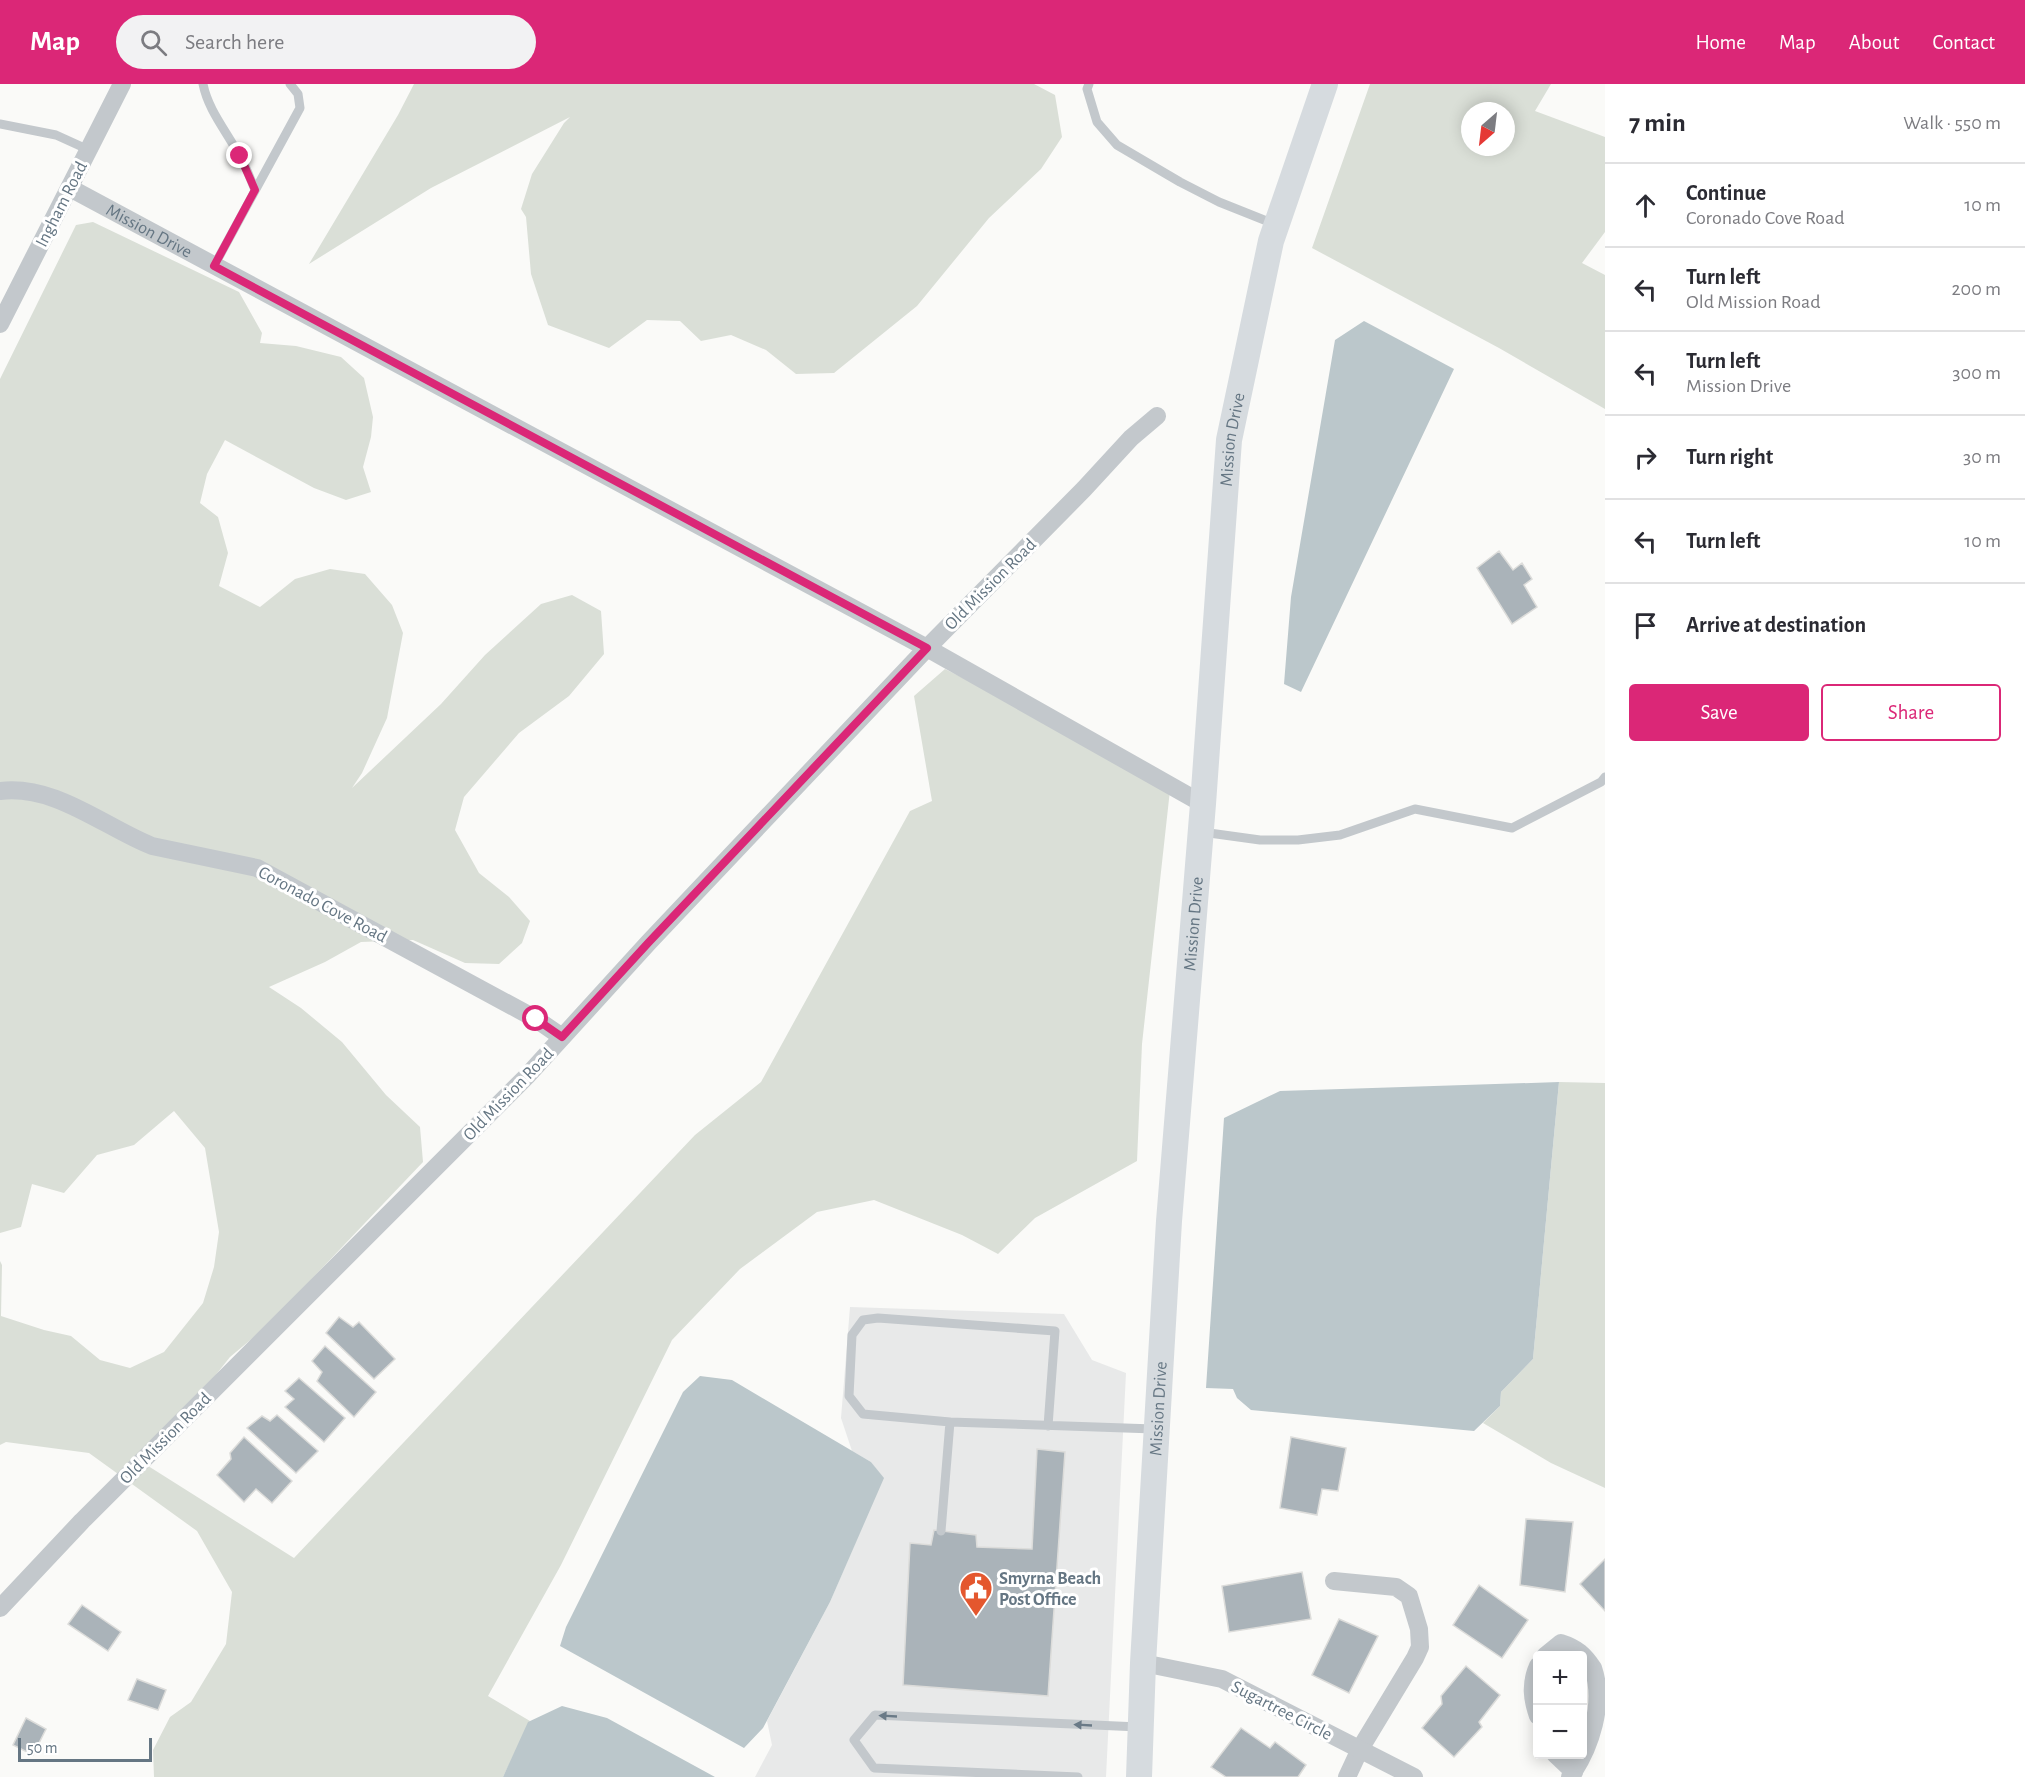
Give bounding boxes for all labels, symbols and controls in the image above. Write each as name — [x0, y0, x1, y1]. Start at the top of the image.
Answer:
search box — [116, 15, 536, 69]
icon: search — [137, 26, 170, 59]
text: Map — [30, 28, 80, 56]
text: Search here — [185, 31, 284, 53]
text: Home — [1695, 32, 1746, 53]
text: Map — [1779, 32, 1816, 53]
text: About — [1849, 32, 1899, 53]
text: Contact — [1932, 32, 1995, 53]
north arrow — [1461, 102, 1515, 156]
text: 7 min — [1629, 110, 1686, 136]
text: Walk · 550 m — [1903, 113, 2001, 133]
route end — [226, 142, 252, 168]
street label: Ingham Road — [33, 159, 91, 250]
text: Continue — [1686, 182, 1766, 204]
icon: ahead — [1629, 189, 1662, 222]
text: 10 m — [1964, 195, 2001, 215]
street label: Mission Drive — [103, 201, 195, 262]
text: Coronado Cove Road — [1686, 208, 1845, 228]
text: Turn left — [1686, 266, 1760, 288]
icon: left — [1629, 273, 1662, 306]
text: 200 m — [1951, 279, 2001, 299]
text: Old Mission Road — [1686, 292, 1821, 312]
text: Turn left — [1686, 350, 1760, 372]
icon: left — [1629, 357, 1662, 390]
text: 300 m — [1952, 363, 2001, 383]
text: Mission Drive — [1686, 376, 1791, 396]
street label: Mission Drive — [1218, 391, 1249, 487]
icon: right — [1629, 441, 1662, 474]
text: Turn right — [1686, 446, 1773, 468]
text: 30 m — [1963, 447, 2001, 467]
icon: left — [1629, 525, 1662, 558]
text: Turn left — [1686, 530, 1760, 552]
text: 10 m — [1964, 531, 2001, 551]
street label: Old Mission Road — [942, 536, 1040, 634]
icon: arrive — [1629, 609, 1662, 642]
text: Arrive at destination — [1686, 614, 1866, 636]
button: Save — [1629, 684, 1809, 741]
button: Share — [1821, 684, 2001, 741]
street label: Coronado Cove Road — [255, 863, 390, 946]
street label: Mission Drive — [1181, 876, 1207, 972]
route start — [522, 1005, 548, 1031]
street label: Old Mission Road — [460, 1045, 557, 1145]
street label: Mission Drive — [1147, 1361, 1171, 1456]
street label: Old Mission Road — [117, 1390, 215, 1488]
public building icon: Smyrna Beach Post Office — [958, 1570, 994, 1617]
place label: Smyrna Beach Post Office — [999, 1570, 1101, 1609]
map controls — [1533, 1651, 1587, 1759]
button: + — [1533, 1651, 1587, 1705]
street label: Sugartree Circle — [1228, 1678, 1335, 1744]
button: − — [1533, 1705, 1587, 1759]
one-way arrow — [878, 1711, 897, 1720]
one-way arrow — [1073, 1720, 1092, 1729]
scale bar — [18, 1735, 152, 1762]
text: 50 m — [27, 1740, 58, 1756]

